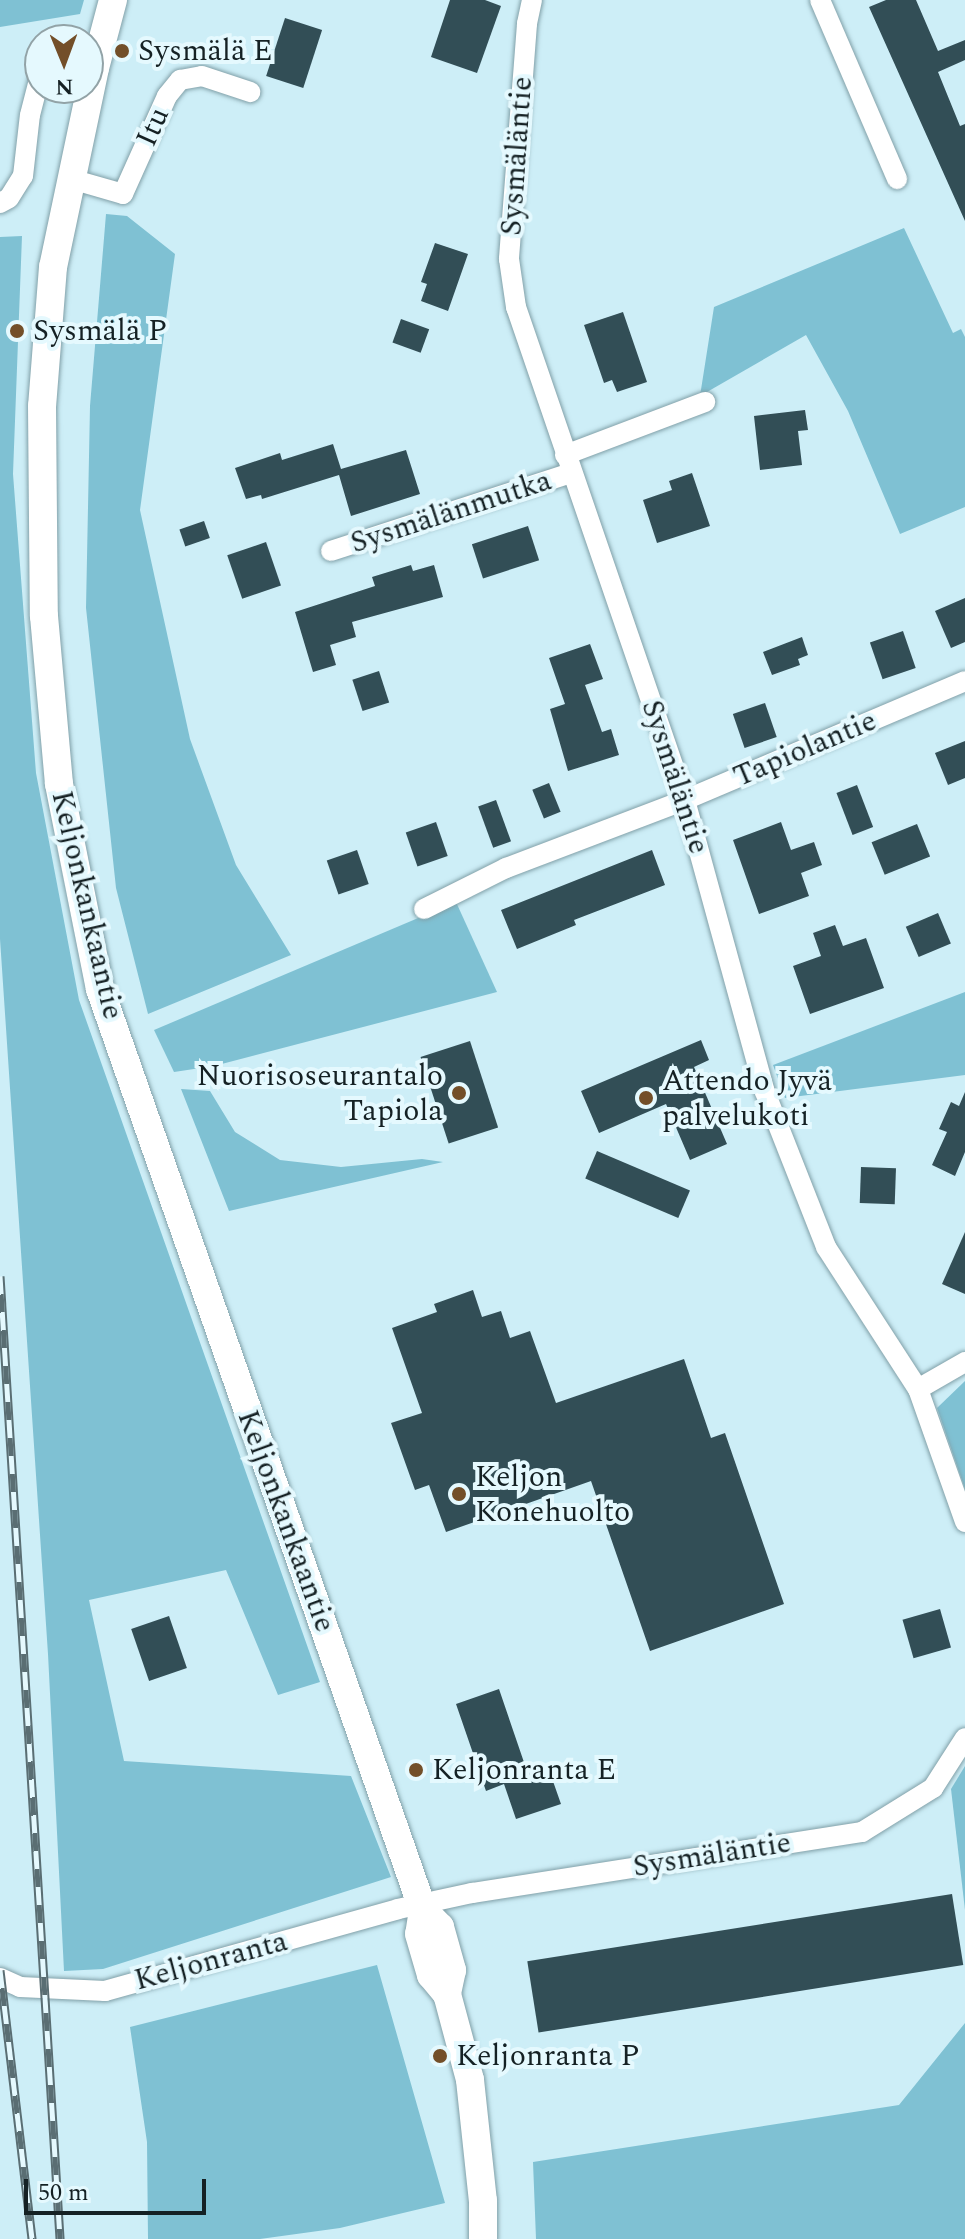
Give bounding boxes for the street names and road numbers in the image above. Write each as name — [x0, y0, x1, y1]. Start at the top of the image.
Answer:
street label: Sysmäläntie — [493, 75, 541, 237]
street label: Itu — [129, 102, 177, 152]
street label: Sysmälänmutka — [346, 463, 556, 561]
street label: Sysmäläntie — [633, 696, 717, 858]
street label: Tapiolantie — [728, 703, 882, 795]
street label: Keljonkankaantie — [43, 787, 131, 1023]
street label: Keljonkankaantie — [229, 1405, 343, 1637]
street label: Sysmäläntie — [630, 1825, 794, 1885]
street label: Keljonranta — [131, 1923, 291, 1999]

